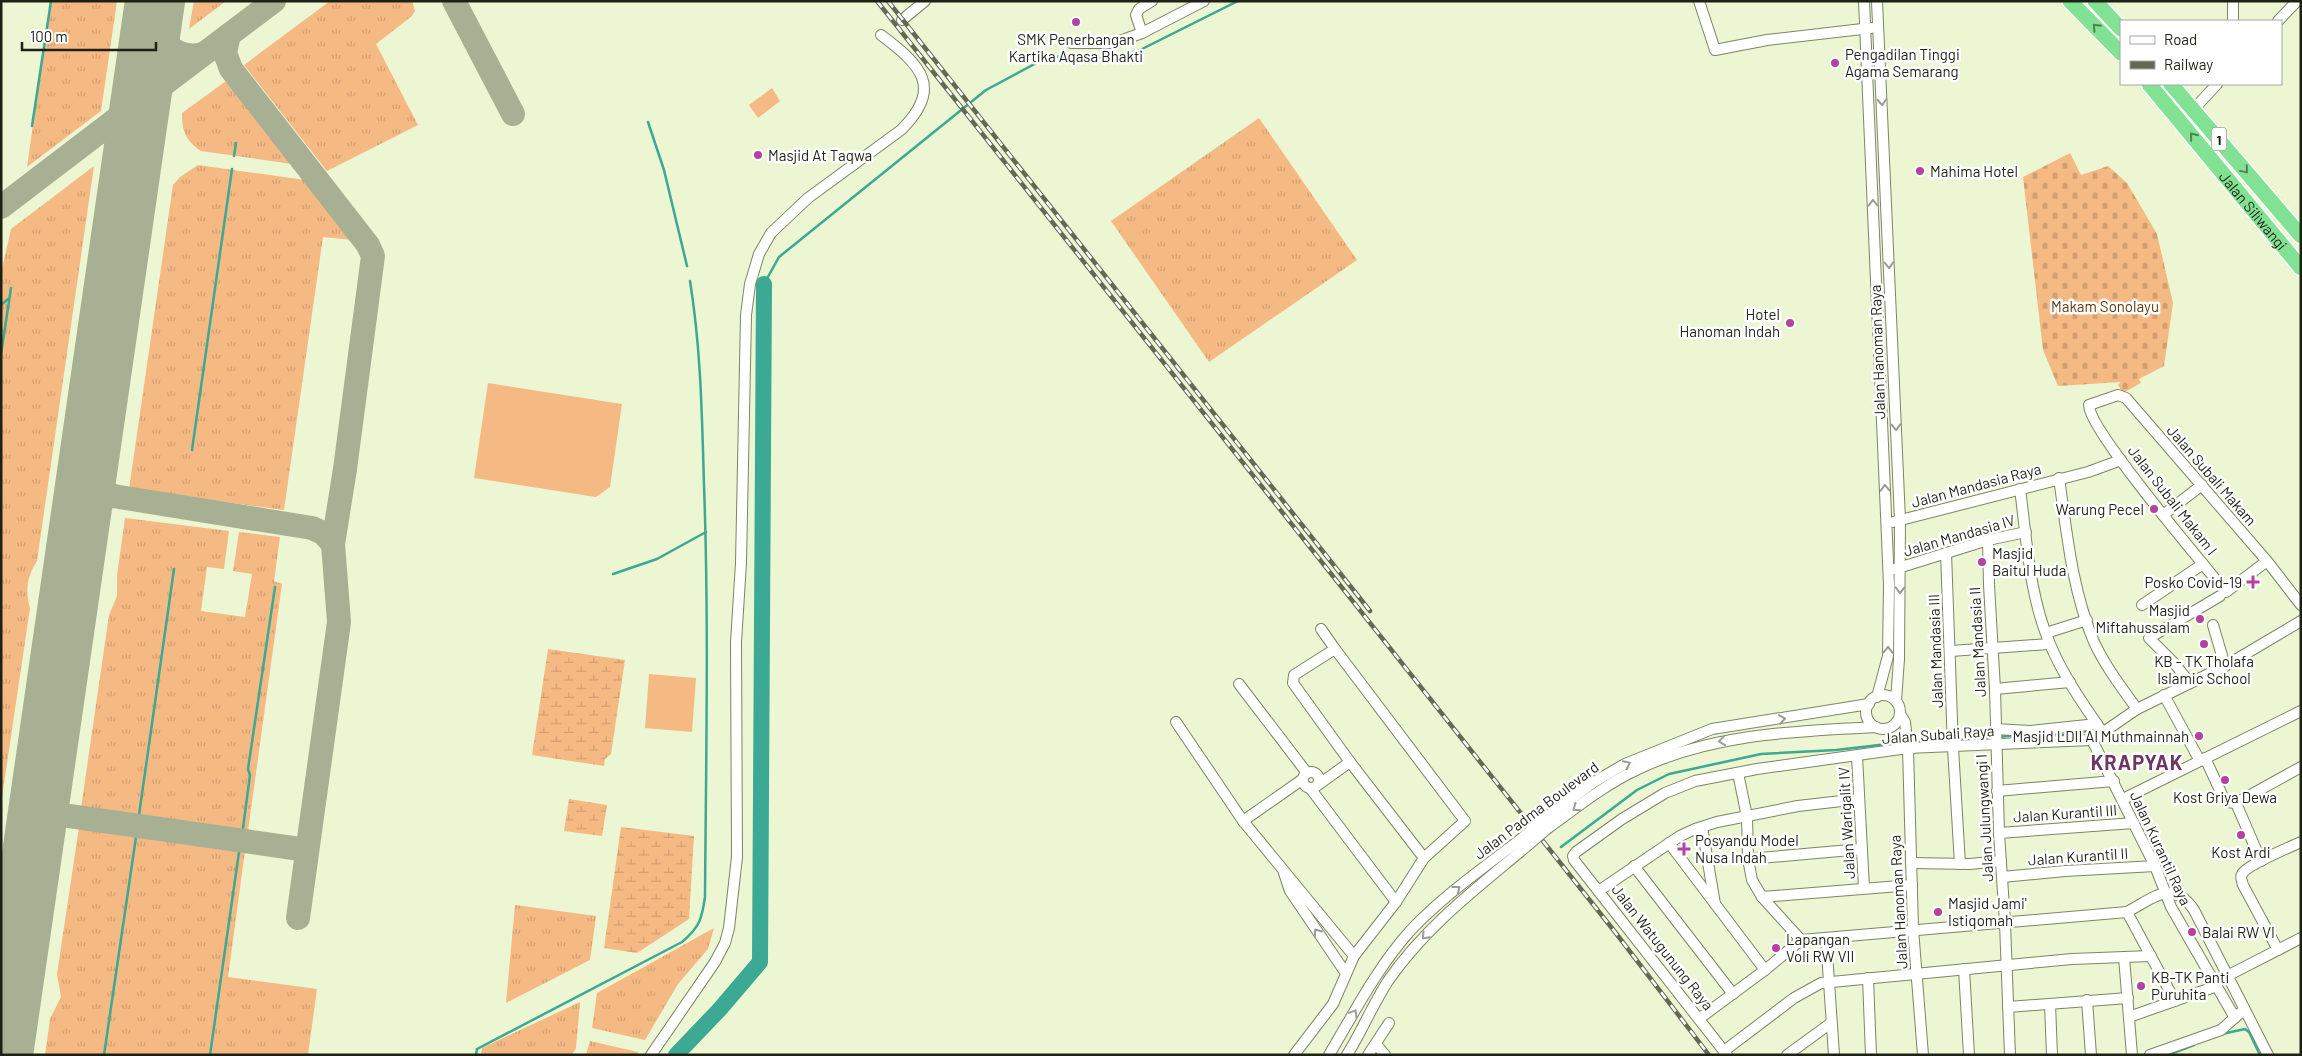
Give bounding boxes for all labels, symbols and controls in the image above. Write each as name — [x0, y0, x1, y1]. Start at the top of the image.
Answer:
marker: SMK Penerbangan Kartika Aqasa Bhakti — [1070, 16, 1082, 28]
scale bar — [22, 20, 156, 52]
legend — [2120, 20, 2282, 85]
one-way arrow — [2093, 23, 2102, 32]
text: 100 m — [30, 27, 68, 45]
place label: SMK Penerbangan Kartika Aqasa Bhakti — [1009, 30, 1143, 65]
text: Road — [2164, 30, 2197, 48]
place label: Pengadilan Tinggi Agama Semarang — [1845, 45, 1960, 80]
text: Railway — [2164, 55, 2213, 73]
marker: Pengadilan Tinggi Agama Semarang — [1829, 57, 1841, 69]
one-way arrow — [1877, 99, 1888, 107]
road number: 1 — [2212, 128, 2226, 150]
one-way arrow — [2191, 133, 2199, 142]
place label: Masjid At Taqwa — [768, 146, 872, 164]
marker: Masjid At Taqwa — [752, 149, 764, 161]
place label: Mahima Hotel — [1930, 162, 2018, 180]
one-way arrow — [2239, 164, 2248, 173]
marker: Mahima Hotel — [1914, 165, 1926, 177]
street label: Jalan Siliwangi — [2216, 167, 2291, 253]
one-way arrow — [1868, 199, 1878, 206]
one-way arrow — [1883, 261, 1894, 269]
street label: Jalan Hanoman Raya — [1866, 284, 1888, 420]
park label: Makam Sonolayu — [2051, 297, 2159, 315]
place label: Hotel Hanoman Indah — [1679, 305, 1780, 340]
marker: Hotel Hanoman Indah — [1784, 317, 1796, 329]
street label: Jalan Subali Makam — [2163, 421, 2261, 529]
one-way arrow — [1890, 423, 1901, 431]
street label: Jalan Subali Makam I — [2125, 442, 2221, 558]
street label: Jalan Mandasia Raya — [1909, 459, 2043, 511]
one-way arrow — [1879, 483, 1890, 491]
place label: Warung Pecel — [2055, 500, 2144, 518]
marker: Warung Pecel — [2148, 503, 2160, 515]
street label: Jalan Mandasia IV — [1901, 510, 2017, 560]
place label: Masjid Baitul Huda — [1992, 544, 2066, 579]
marker: Masjid Baitul Huda — [1976, 556, 1988, 568]
place label: Posko Covid-19 — [2145, 573, 2242, 591]
marker: Posko Covid-19 — [2246, 575, 2260, 589]
one-way arrow — [1894, 586, 1905, 594]
street label: Jalan Mandasia II — [1965, 586, 1989, 698]
street label: Jalan Mandasia III — [1924, 594, 1946, 708]
place label: Masjid Miftahussalam — [2095, 601, 2190, 636]
marker: Masjid Miftahussalam — [2194, 613, 2206, 625]
marker: KB - TK Tholafa Islamic School — [2198, 638, 2210, 650]
one-way arrow — [1883, 646, 1893, 654]
place label: KB - TK Tholafa Islamic School — [2154, 652, 2254, 687]
one-way arrow — [1777, 714, 1786, 724]
street label: Jalan Subali Raya — [1881, 721, 1995, 747]
place label: Masjid LDII Al Muthmainnah — [2012, 727, 2189, 745]
marker: Masjid LDII Al Muthmainnah — [2193, 730, 2205, 742]
one-way arrow — [1718, 735, 1726, 746]
district label: KRAPYAK — [2091, 750, 2183, 774]
street label: Jalan Julungwangi I — [1972, 754, 1996, 882]
street label: Jalan Padma Boulevard — [1470, 757, 1602, 863]
one-way arrow — [1622, 760, 1631, 770]
street label: Jalan Warigalit IV — [1834, 766, 1858, 879]
marker: Kost Griya Dewa — [2219, 774, 2231, 786]
street label: Jalan Kurantil Raya — [2127, 788, 2195, 908]
place label: Kost Griya Dewa — [2173, 788, 2277, 806]
street label: Jalan Kurantil III — [2012, 800, 2118, 826]
one-way arrow — [1572, 802, 1582, 811]
marker: Kost Ardi — [2235, 829, 2247, 841]
place label: Posyandu Model Nusa Indah — [1695, 831, 1799, 866]
street label: Jalan Hanoman Raya — [1885, 834, 1911, 970]
marker: Posyandu Model Nusa Indah — [1677, 842, 1691, 856]
place label: Kost Ardi — [2211, 843, 2271, 861]
street label: Jalan Kurantil II — [2027, 844, 2129, 868]
street label: Jalan Watugunung Raya — [1608, 881, 1718, 1013]
one-way arrow — [1451, 887, 1460, 895]
place label: Masjid Jami' Istiqomah — [1948, 894, 2027, 929]
marker: Masjid Jami' Istiqomah — [1932, 906, 1944, 918]
place label: Balai RW VI — [2202, 923, 2275, 941]
marker: Balai RW VI — [2186, 926, 2198, 938]
one-way arrow — [1314, 928, 1323, 938]
one-way arrow — [1422, 930, 1431, 939]
place label: Lapangan Voli RW VII — [1786, 930, 1854, 965]
marker: Lapangan Voli RW VII — [1770, 942, 1782, 954]
place label: KB-TK Panti Puruhita — [2151, 968, 2229, 1003]
marker: KB-TK Panti Puruhita — [2135, 980, 2147, 992]
one-way arrow — [1347, 1009, 1357, 1018]

